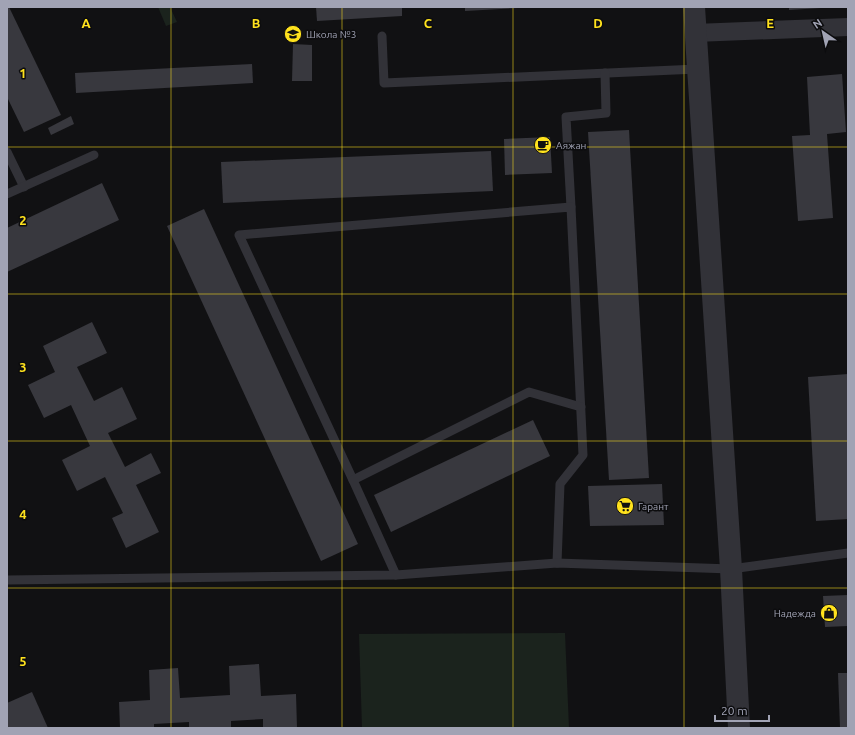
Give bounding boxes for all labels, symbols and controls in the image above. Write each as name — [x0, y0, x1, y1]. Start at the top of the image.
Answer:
north arrow — [803, 12, 843, 52]
text: A — [81, 16, 91, 30]
text: B — [252, 16, 261, 30]
text: C — [424, 16, 433, 30]
text: D — [593, 16, 603, 30]
text: E — [766, 16, 774, 30]
text: N — [811, 16, 824, 31]
school or university icon: Школа №3 — [283, 24, 303, 44]
place label: Школа №3 — [306, 29, 356, 40]
text: 1 — [19, 66, 27, 80]
cafe icon: Аяжан — [533, 135, 553, 155]
place label: Аяжан — [556, 140, 586, 151]
text: 2 — [19, 213, 27, 227]
text: 3 — [19, 360, 27, 374]
supermarket icon: Гарант — [615, 496, 635, 516]
place label: Гарант — [638, 501, 669, 512]
text: 4 — [19, 507, 27, 521]
shop icon: Надежда — [819, 603, 839, 623]
place label: Надежда — [774, 608, 816, 619]
text: 5 — [19, 654, 27, 668]
scale bar — [715, 697, 769, 723]
text: 20 m — [721, 704, 748, 717]

